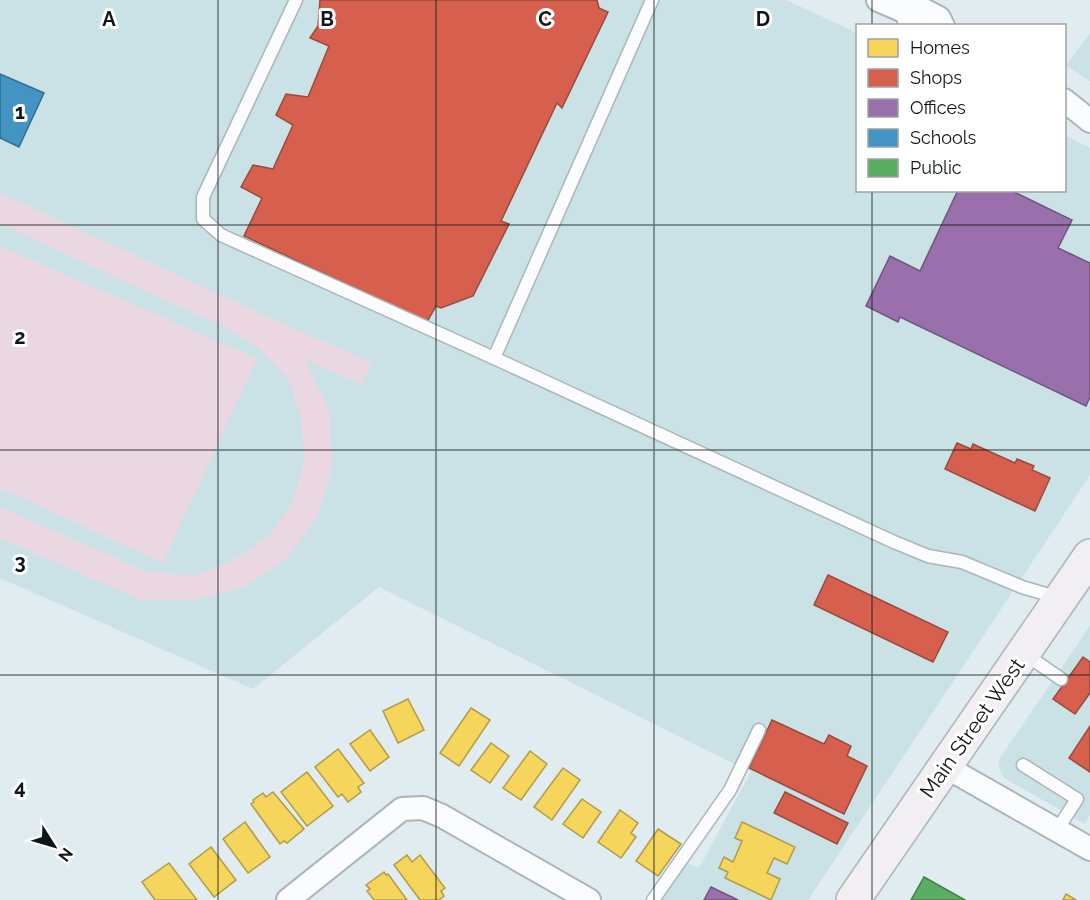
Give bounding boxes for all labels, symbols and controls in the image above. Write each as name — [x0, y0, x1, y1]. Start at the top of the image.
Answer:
text: A — [102, 7, 116, 31]
text: B — [320, 7, 334, 31]
text: C — [538, 7, 552, 31]
text: D — [756, 7, 770, 31]
legend — [856, 24, 1066, 192]
text: Homes — [910, 37, 970, 58]
text: Shops — [910, 67, 962, 88]
text: Offices — [910, 97, 966, 118]
text: 1 — [15, 100, 25, 124]
text: Schools — [910, 127, 977, 148]
text: Public — [910, 157, 962, 178]
text: 2 — [14, 325, 26, 349]
text: 3 — [14, 550, 26, 574]
street label: Main Street West — [914, 653, 1030, 803]
text: 4 — [14, 775, 26, 799]
north arrow — [24, 816, 84, 876]
text: N — [54, 844, 77, 865]

